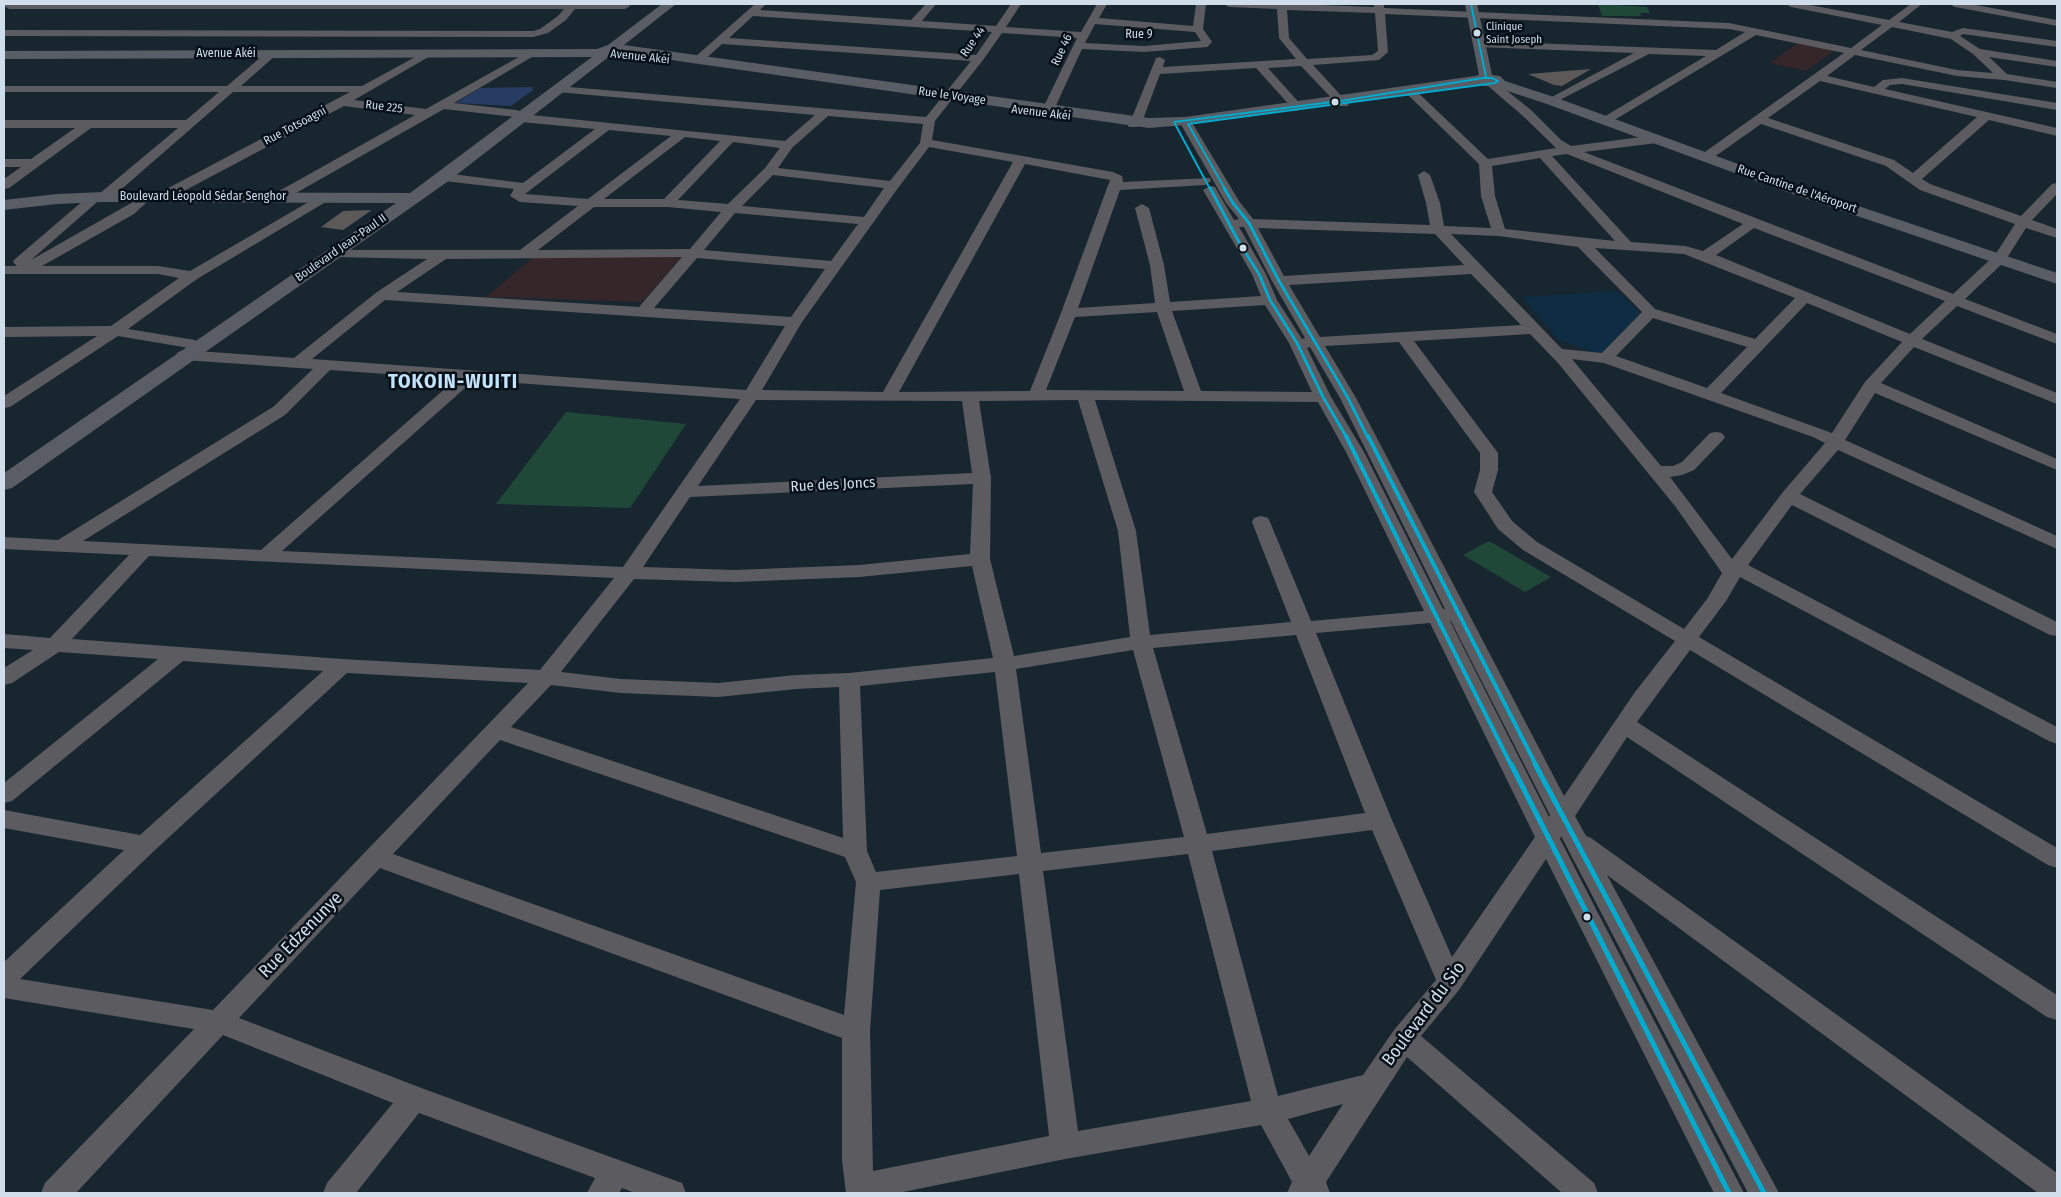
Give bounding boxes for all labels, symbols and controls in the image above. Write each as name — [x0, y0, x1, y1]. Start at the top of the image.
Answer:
place label: Clinique Saint Joseph — [1486, 20, 1542, 46]
street label: Rue 44 — [958, 24, 988, 60]
street label: Rue 9 — [1125, 28, 1153, 42]
marker: Clinique Saint Joseph — [1472, 28, 1482, 38]
street label: Rue 46 — [1048, 32, 1076, 68]
street label: Avenue Akéi — [196, 47, 256, 61]
street label: Avenue Akéi — [610, 47, 670, 67]
street label: Rue le Voyage — [917, 84, 987, 108]
unlabelled marker — [1330, 97, 1340, 107]
street label: Rue 225 — [364, 98, 404, 116]
street label: Avenue Akéi — [1011, 102, 1071, 124]
street label: Rue Totsoagni — [261, 103, 329, 149]
street label: Rue Cantine de l'Aéroport — [1735, 162, 1859, 216]
street label: Boulevard Léopold Sédar Senghor — [120, 190, 286, 204]
street label: Boulevard Jean-Paul II — [293, 211, 389, 285]
unlabelled marker — [1238, 243, 1248, 253]
district label: TOKOIN-WUITI — [386, 370, 520, 394]
street label: Rue des Joncs — [790, 474, 876, 496]
street label: Rue Edzenunye — [255, 888, 347, 982]
unlabelled marker — [1582, 912, 1592, 922]
street label: Boulevard du Sio — [1378, 958, 1470, 1070]

